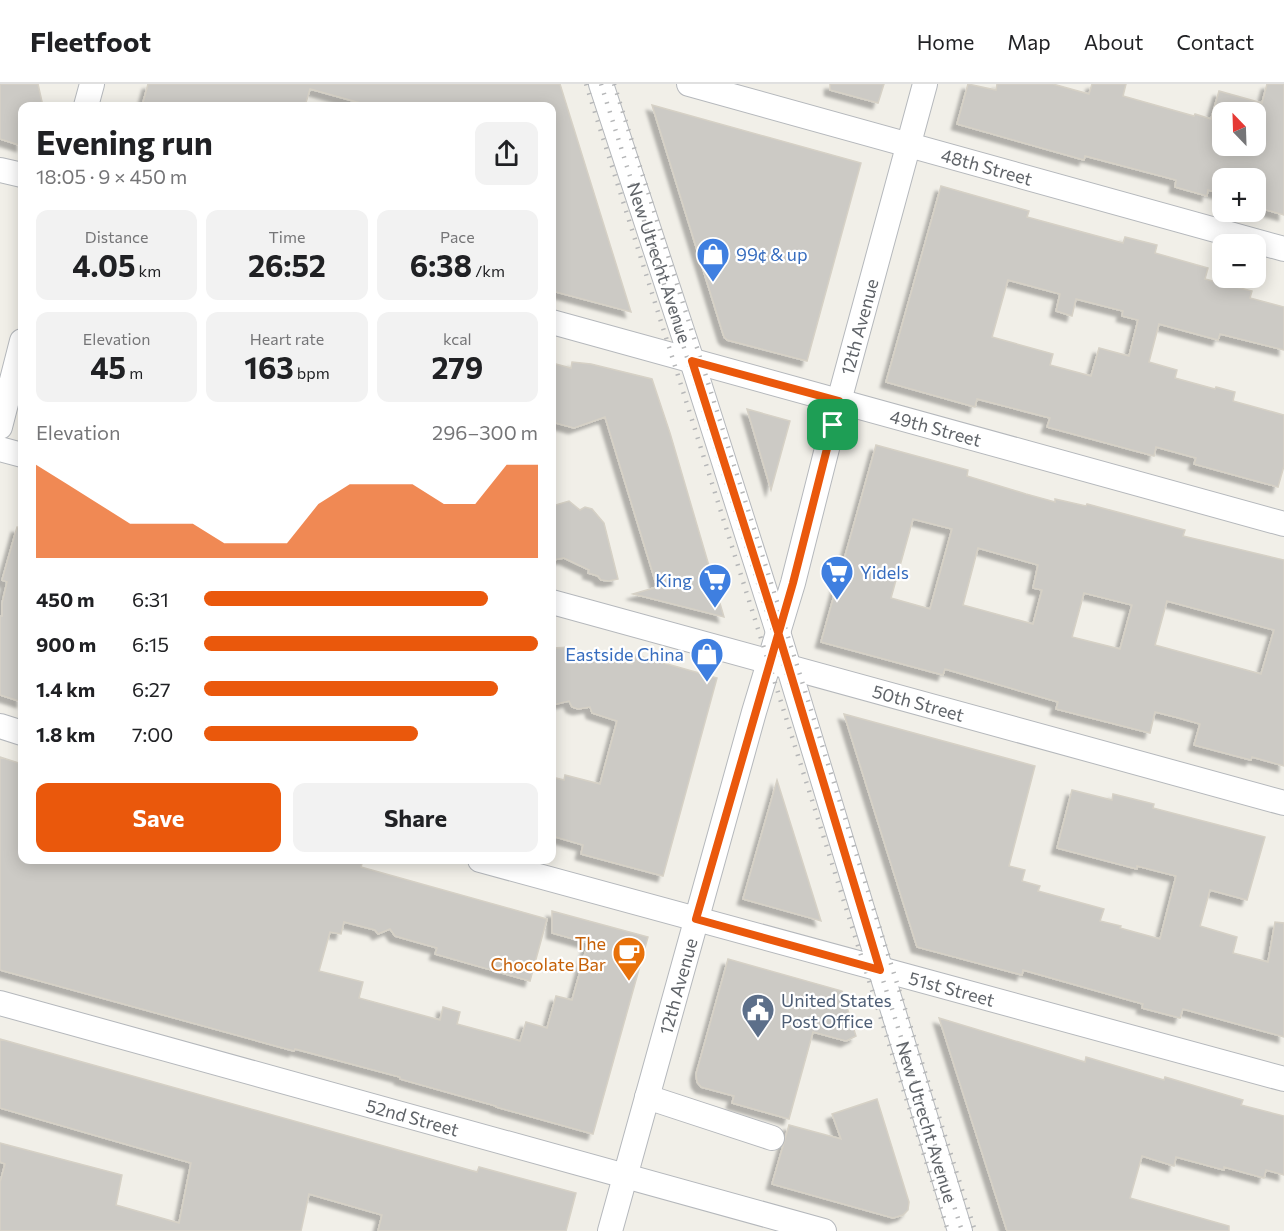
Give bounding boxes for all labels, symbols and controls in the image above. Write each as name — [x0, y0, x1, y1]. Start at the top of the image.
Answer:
text: Fleetfoot — [30, 24, 151, 58]
text: Home — [917, 29, 974, 54]
text: Map — [1007, 29, 1051, 54]
text: About — [1084, 29, 1143, 54]
text: Contact — [1176, 29, 1254, 54]
north arrow — [1212, 102, 1266, 156]
map controls — [1212, 102, 1266, 288]
text: Evening run — [36, 121, 213, 162]
button: share — [475, 122, 538, 185]
street label: 48th Street — [939, 143, 1035, 190]
text: 18:05 · 9 × 450 m — [36, 164, 187, 188]
button: + — [1212, 168, 1266, 222]
street label: New Utrecht Avenue — [623, 179, 696, 346]
text: Distance — [85, 227, 148, 246]
text: Time — [269, 227, 305, 246]
text: Pace — [440, 227, 475, 246]
button: − — [1212, 234, 1266, 288]
shop icon: 99¢ & up — [695, 236, 731, 283]
place label: 99¢ & up — [736, 243, 808, 265]
text: 4.05 — [72, 246, 135, 283]
text: 26:52 — [248, 246, 326, 283]
text: 6:38 — [410, 246, 472, 283]
text: km — [135, 261, 161, 280]
text: /km — [472, 261, 505, 280]
street label: 12th Avenue — [836, 276, 883, 377]
text: Elevation — [83, 329, 150, 348]
text: Heart rate — [250, 329, 324, 348]
text: kcal — [443, 329, 472, 348]
text: 45 — [90, 348, 126, 385]
text: 163 — [244, 348, 294, 385]
text: 279 — [431, 348, 483, 385]
text: m — [126, 363, 143, 382]
text: bpm — [294, 363, 330, 382]
pin — [807, 399, 858, 450]
street label: 49th Street — [887, 405, 984, 451]
icon: arrive — [816, 408, 849, 441]
text: Elevation — [36, 420, 121, 444]
text: 296–300 m — [432, 420, 538, 444]
supermarket icon: Yidels — [819, 554, 855, 601]
place label: Yidels — [860, 561, 909, 583]
supermarket icon: King — [697, 562, 733, 609]
place label: King — [655, 569, 692, 591]
text: 450 m — [36, 587, 95, 611]
text: 6:31 — [132, 587, 169, 611]
text: 900 m — [36, 632, 96, 656]
text: 6:15 — [132, 632, 169, 656]
shop icon: Eastside China — [689, 636, 725, 683]
place label: Eastside China — [565, 643, 684, 665]
text: 1.4 km — [36, 677, 95, 701]
text: 6:27 — [132, 677, 170, 701]
street label: 50th Street — [870, 680, 967, 726]
text: 1.8 km — [36, 722, 95, 746]
text: 7:00 — [132, 722, 173, 746]
button: Save — [36, 783, 281, 852]
button: Share — [293, 783, 538, 852]
place label: The Chocolate Bar — [491, 932, 606, 975]
cafe icon: The Chocolate Bar — [611, 935, 647, 982]
street label: 12th Avenue — [654, 936, 702, 1037]
street label: 51st Street — [906, 966, 997, 1011]
place label: United States Post Office — [781, 989, 892, 1032]
public building icon: United States Post Office — [740, 992, 776, 1039]
street label: New Utrecht Avenue — [892, 1039, 962, 1205]
street label: 52nd Street — [364, 1094, 461, 1140]

